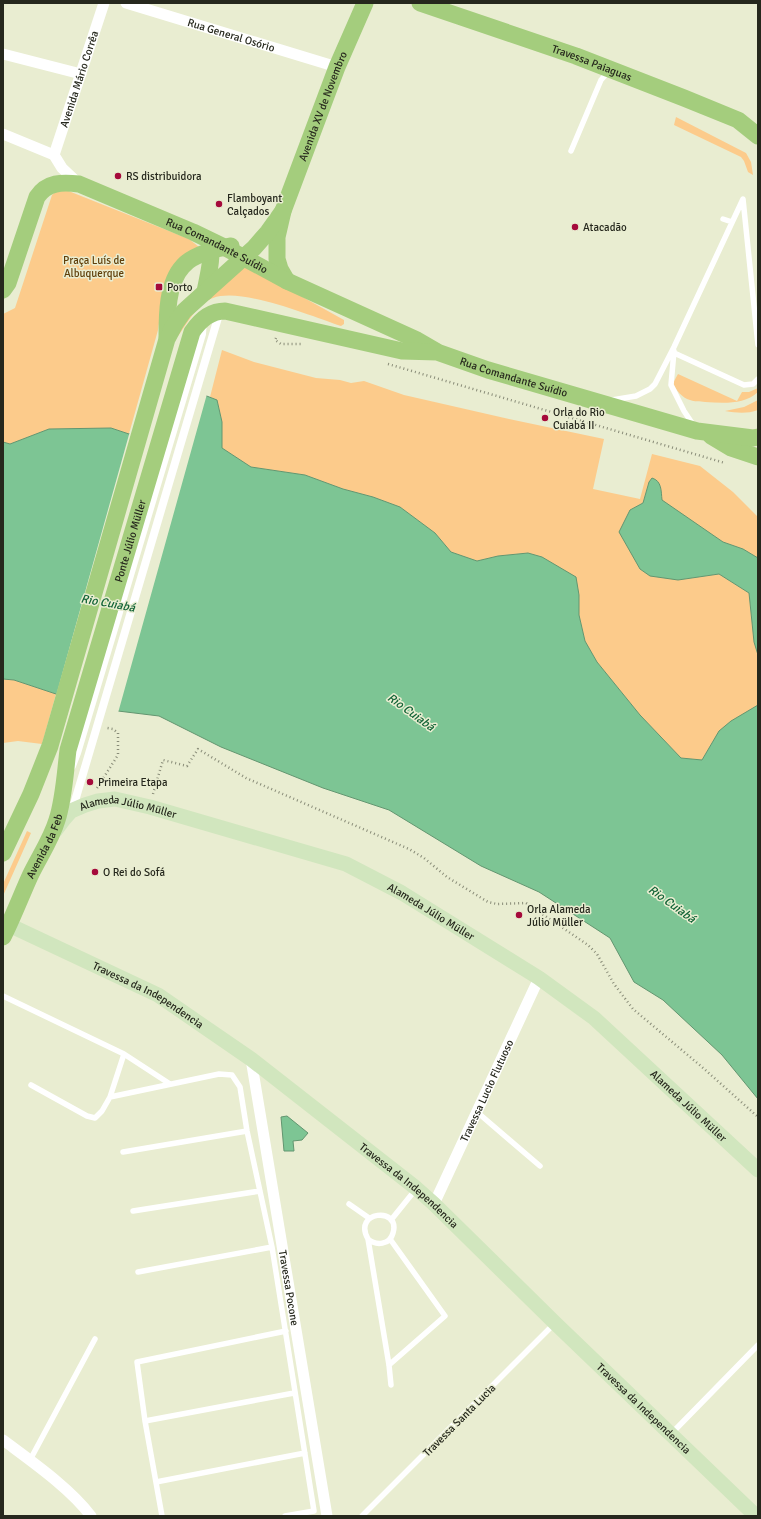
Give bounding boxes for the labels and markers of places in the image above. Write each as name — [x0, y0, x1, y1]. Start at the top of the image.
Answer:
place label: RS distribuidora — [126, 170, 202, 183]
marker: RS distribuidora — [113, 171, 123, 181]
place label: Flamboyant Calçados — [227, 192, 282, 218]
marker: Flamboyant Calçados — [214, 199, 224, 209]
place label: Atacadão — [583, 221, 627, 234]
marker: Atacadão — [570, 222, 580, 232]
place label: Porto — [167, 281, 193, 294]
marker: Porto — [154, 282, 164, 292]
place label: Orla do Rio Cuiabá II — [553, 406, 605, 432]
marker: Orla do Rio Cuiabá II — [540, 413, 550, 423]
place label: Primeira Etapa — [98, 776, 168, 789]
marker: Primeira Etapa — [85, 777, 95, 787]
place label: O Rei do Sofá — [103, 866, 165, 879]
marker: O Rei do Sofá — [90, 867, 100, 877]
place label: Orla Alameda Júlio Müller — [527, 903, 591, 929]
marker: Orla Alameda Júlio Müller — [514, 910, 524, 920]

